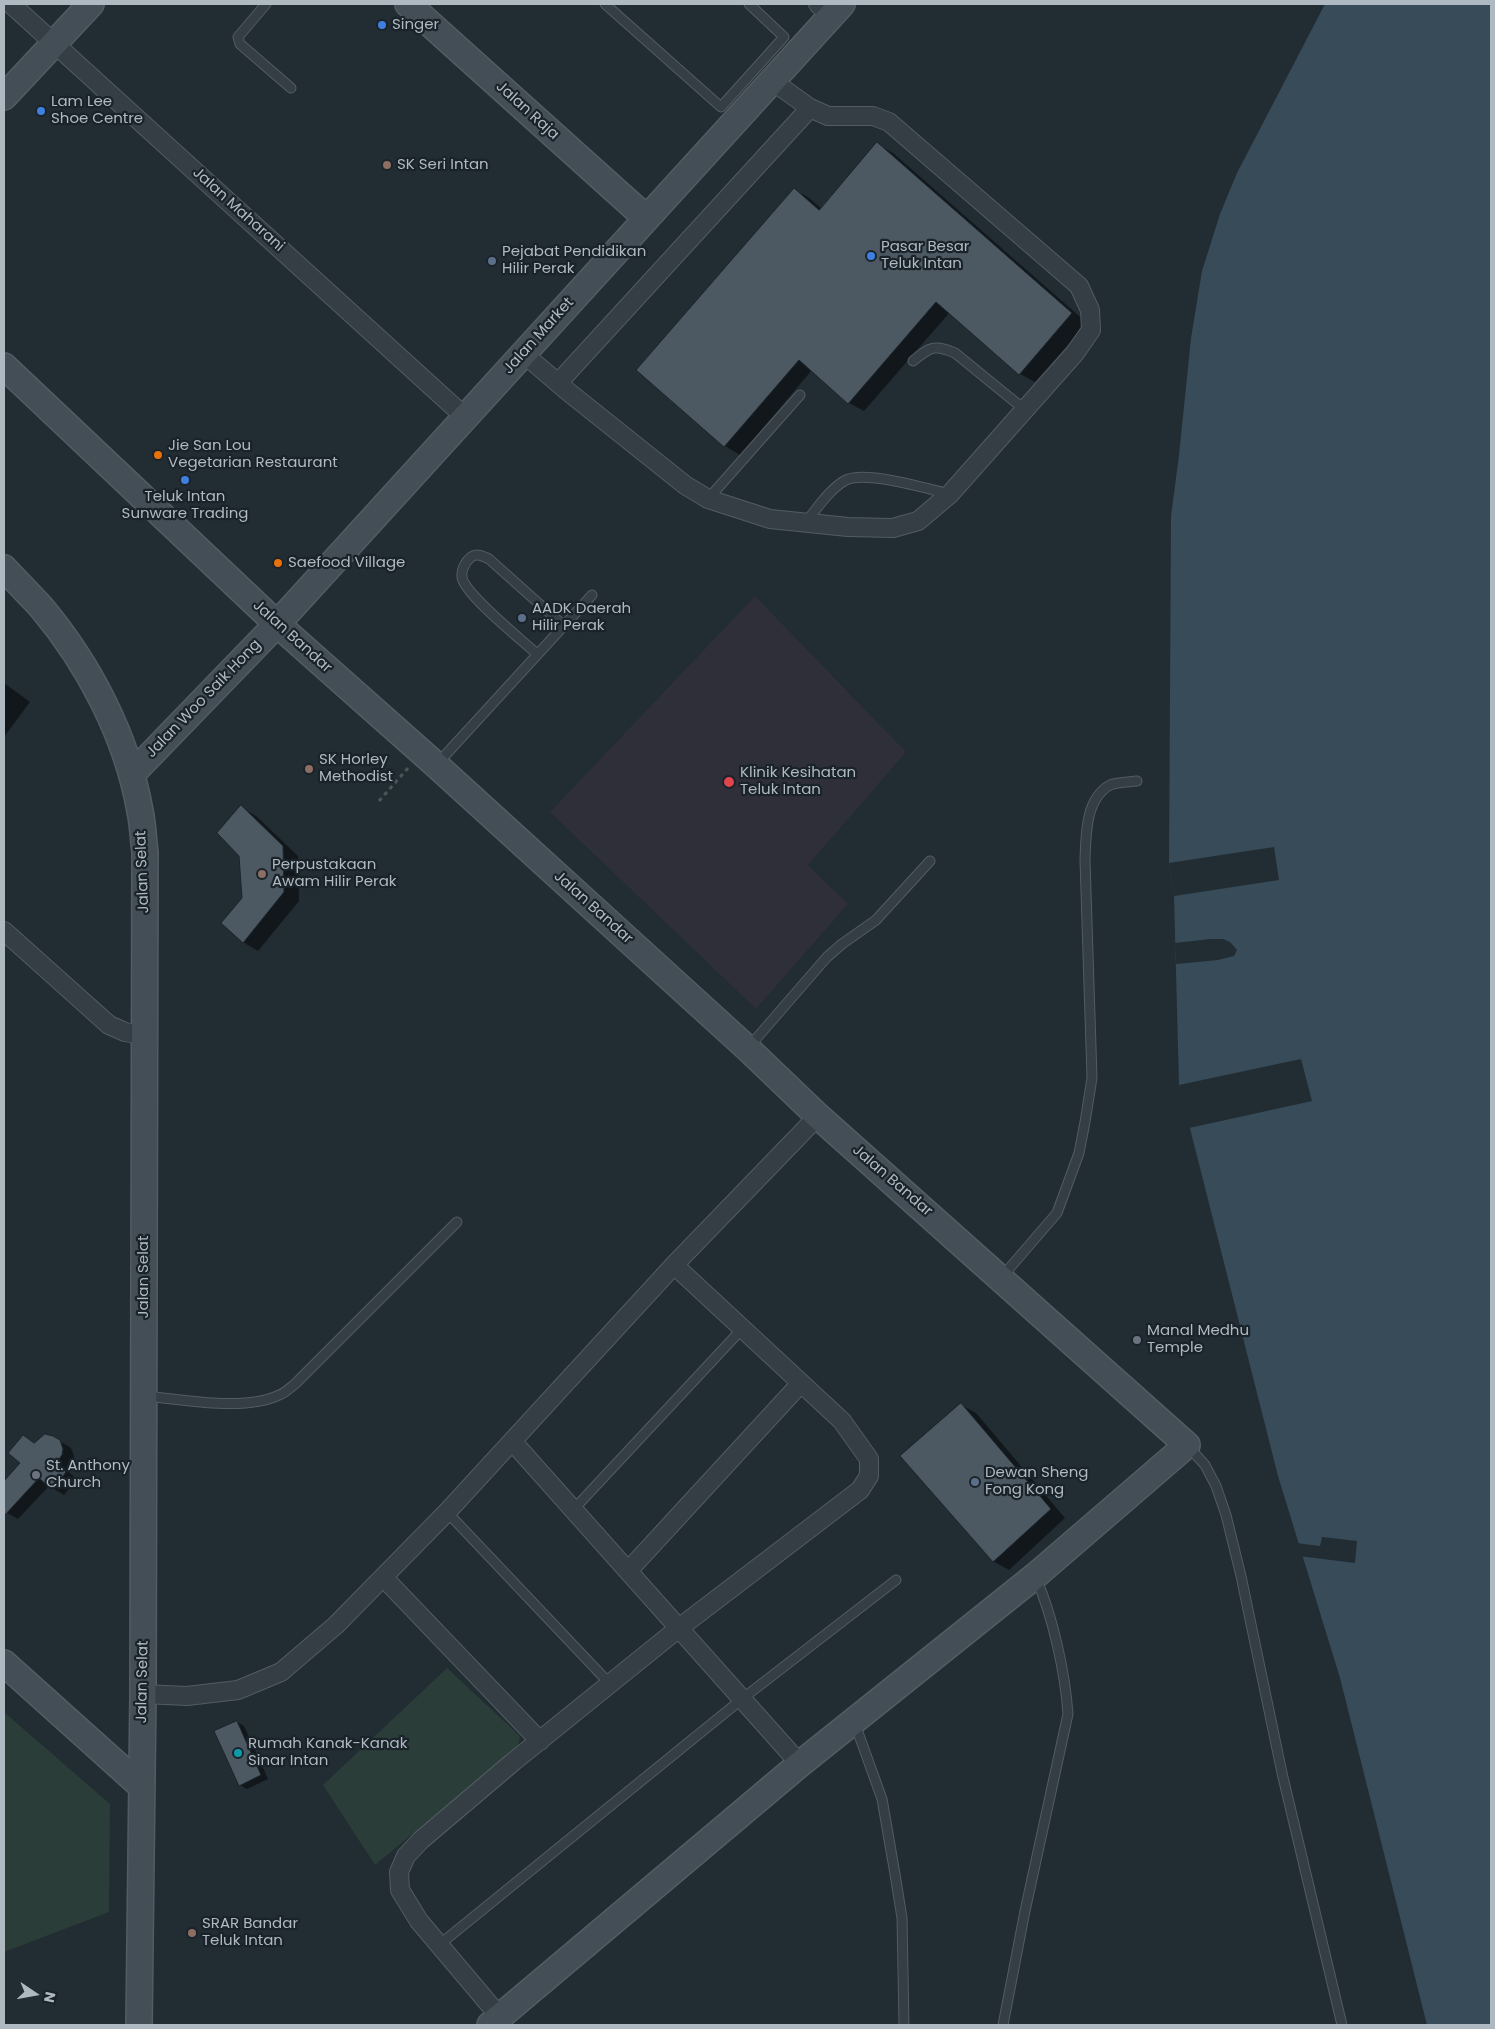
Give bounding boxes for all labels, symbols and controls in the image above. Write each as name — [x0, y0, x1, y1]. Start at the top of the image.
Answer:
place label: Singer — [392, 16, 439, 34]
marker: Singer — [376, 19, 388, 31]
street label: Jalan Raja — [492, 78, 562, 144]
place label: Lam Lee Shoe Centre — [51, 93, 143, 128]
marker: Lam Lee Shoe Centre — [35, 105, 47, 117]
place label: SK Seri Intan — [397, 156, 489, 174]
marker: SK Seri Intan — [381, 159, 393, 171]
street label: Jalan Maharani — [188, 164, 288, 256]
place label: Pasar Besar Teluk Intan — [881, 238, 969, 273]
place label: Pejabat Pendidikan Hilir Perak — [502, 243, 646, 278]
marker: Pasar Besar Teluk Intan — [865, 250, 877, 262]
marker: Pejabat Pendidikan Hilir Perak — [486, 255, 498, 267]
street label: Jalan Market — [500, 294, 578, 378]
place label: Jie San Lou Vegetarian Restaurant — [168, 437, 338, 472]
marker: Jie San Lou Vegetarian Restaurant — [152, 449, 164, 461]
marker: Teluk Intan Sunware Trading — [179, 474, 191, 486]
place label: Teluk Intan Sunware Trading — [122, 488, 248, 523]
place label: Saefood Village — [288, 554, 405, 572]
marker: Saefood Village — [272, 557, 284, 569]
street label: Jalan Bandar — [249, 597, 335, 677]
place label: AADK Daerah Hilir Perak — [532, 600, 631, 635]
marker: AADK Daerah Hilir Perak — [516, 612, 528, 624]
street label: Jalan Woo Saik Hong — [143, 636, 265, 762]
place label: SK Horley Methodist — [319, 751, 393, 786]
marker: SK Horley Methodist — [303, 763, 315, 775]
place label: Klinik Kesihatan Teluk Intan — [740, 764, 856, 799]
marker: Klinik Kesihatan Teluk Intan — [722, 775, 736, 789]
street label: Jalan Selat — [133, 830, 153, 914]
place label: Perpustakaan Awam Hilir Perak — [272, 856, 396, 891]
marker: Perpustakaan Awam Hilir Perak — [256, 868, 268, 880]
street label: Jalan Bandar — [550, 868, 636, 948]
street label: Jalan Bandar — [848, 1141, 936, 1221]
street label: Jalan Selat — [135, 1236, 153, 1318]
place label: Manal Medhu Temple — [1147, 1322, 1249, 1357]
marker: Manal Medhu Temple — [1131, 1334, 1143, 1346]
place label: St. Anthony Church — [46, 1457, 130, 1492]
place label: Dewan Sheng Fong Kong — [985, 1464, 1088, 1499]
marker: St. Anthony Church — [30, 1469, 42, 1481]
marker: Dewan Sheng Fong Kong — [969, 1476, 981, 1488]
street label: Jalan Selat — [133, 1640, 153, 1724]
place label: Rumah Kanak-Kanak Sinar Intan — [248, 1735, 407, 1770]
marker: Rumah Kanak-Kanak Sinar Intan — [232, 1747, 244, 1759]
place label: SRAR Bandar Teluk Intan — [202, 1915, 298, 1950]
marker: SRAR Bandar Teluk Intan — [186, 1927, 198, 1939]
north arrow — [10, 1969, 60, 2019]
text: N — [39, 1990, 61, 2004]

